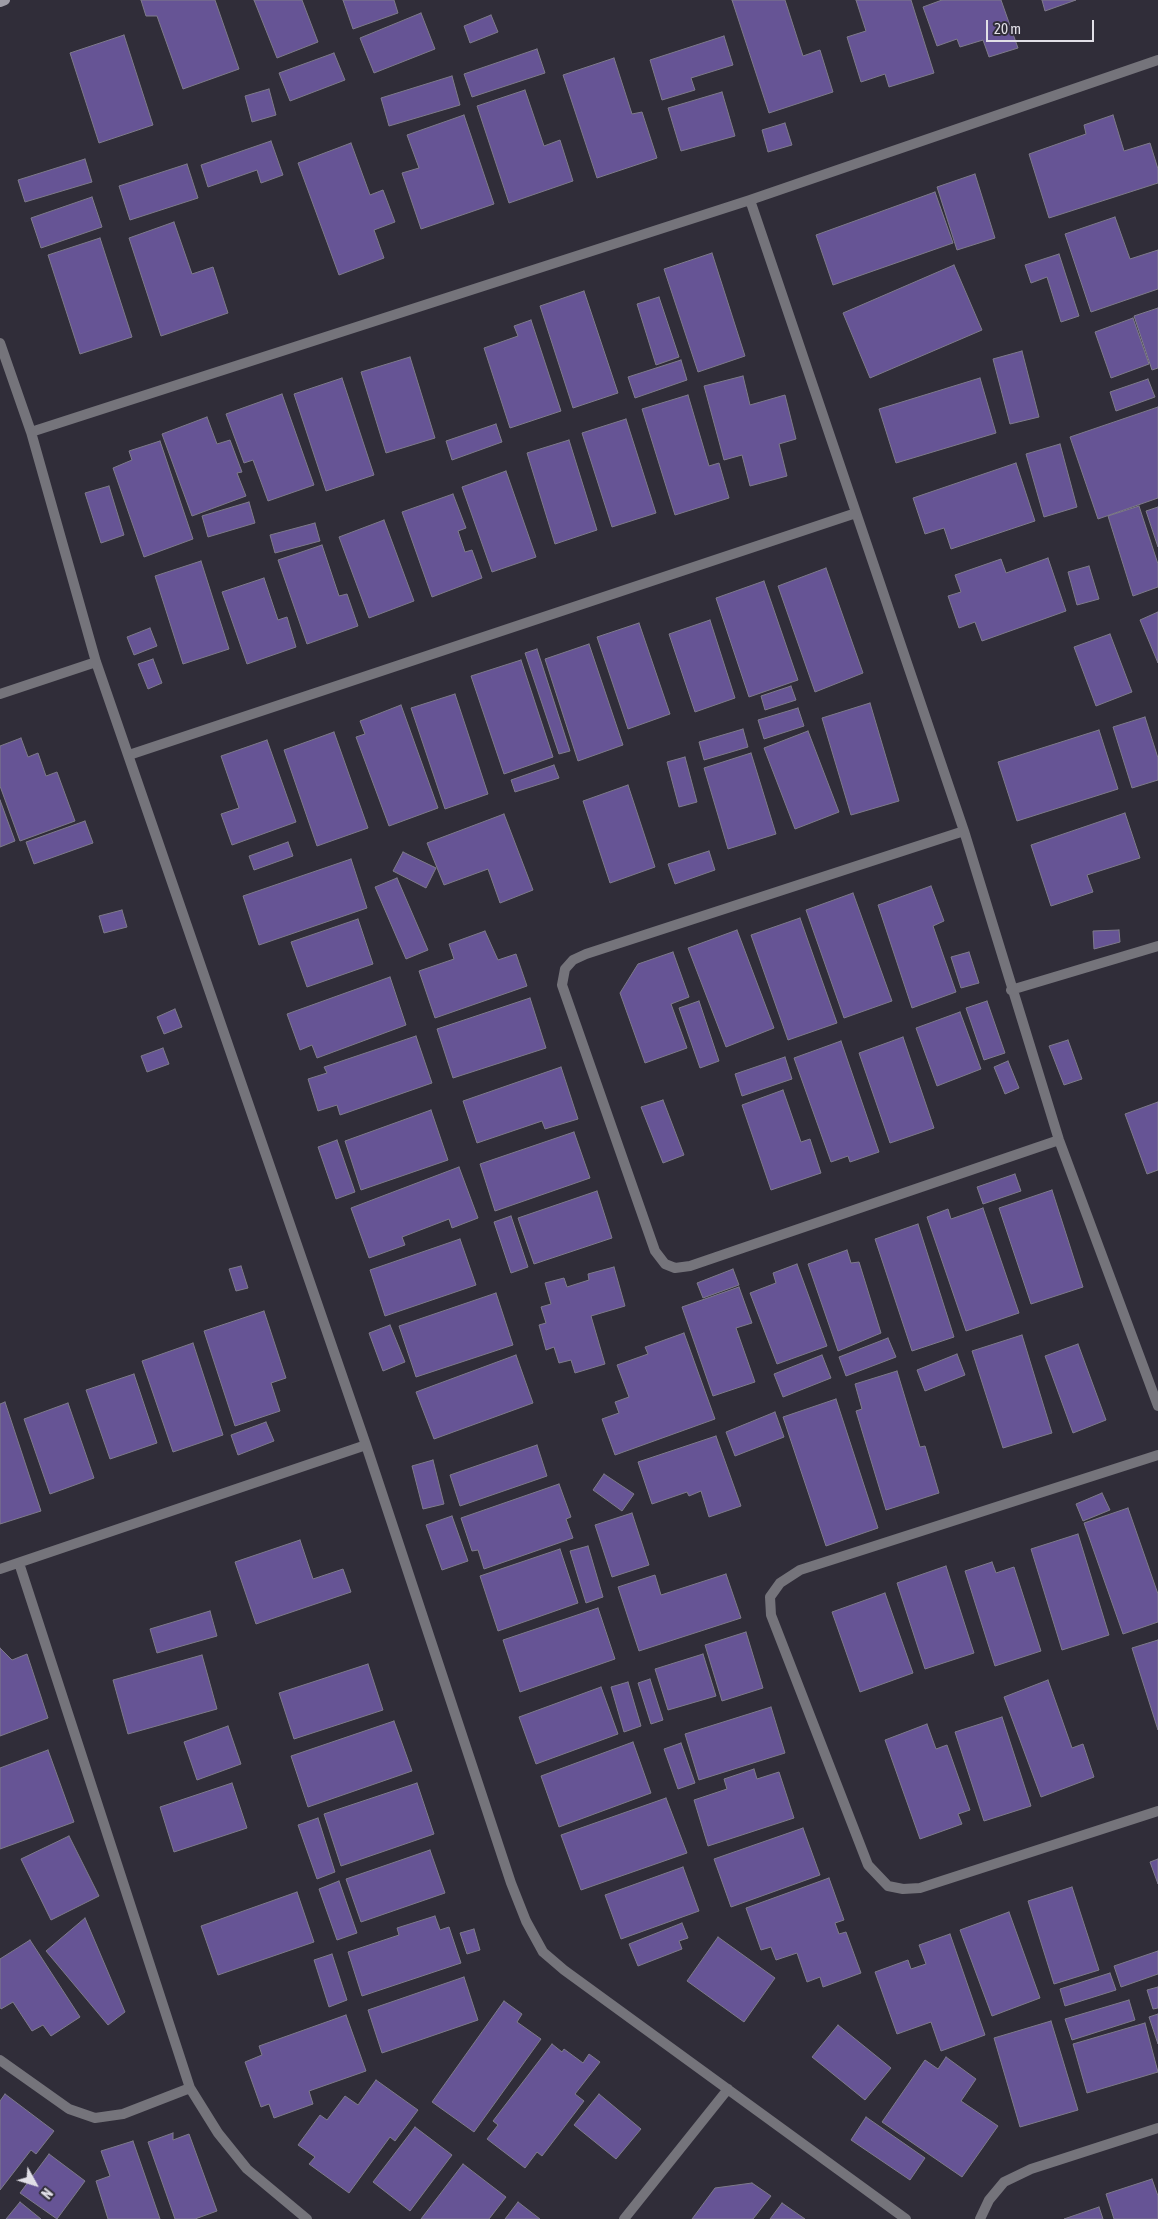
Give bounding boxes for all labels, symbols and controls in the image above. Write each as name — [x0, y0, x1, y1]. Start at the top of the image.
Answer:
scale bar — [988, 10, 1096, 42]
text: 20 m — [994, 20, 1021, 37]
north arrow — [10, 2159, 60, 2209]
text: N — [38, 2185, 55, 2202]

